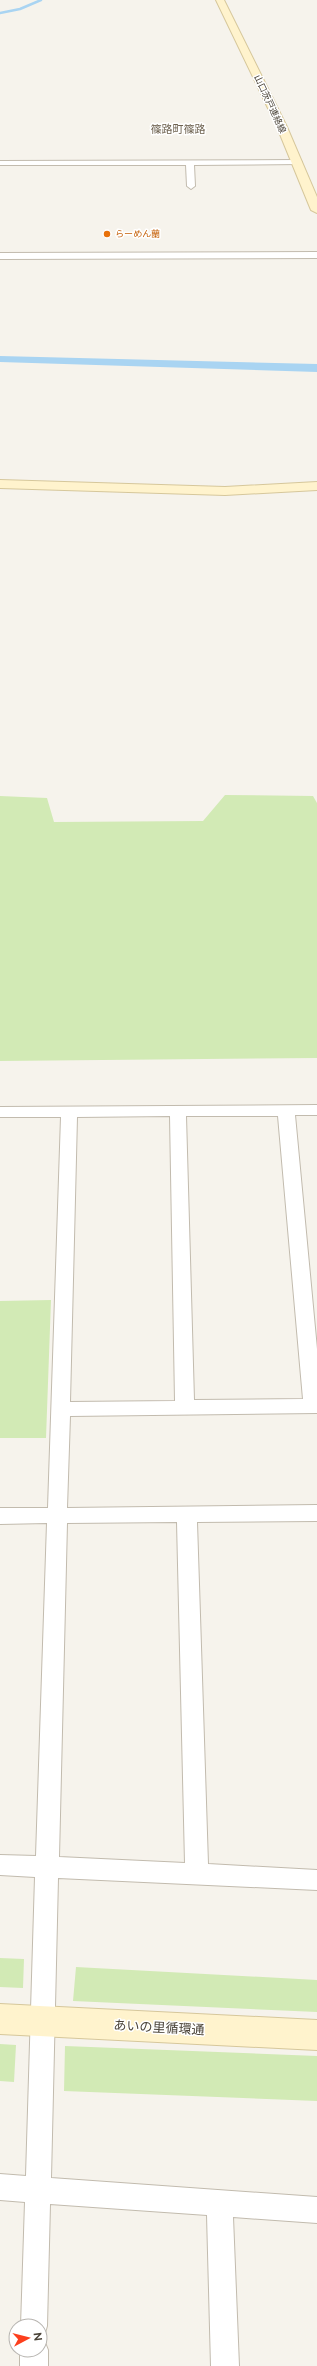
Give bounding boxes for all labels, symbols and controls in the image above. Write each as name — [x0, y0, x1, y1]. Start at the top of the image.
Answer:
street label: 山口茨戸連絡線 — [252, 73, 288, 136]
district label: 篠路町篠路 — [151, 123, 206, 136]
marker: らーめん蘭 — [102, 229, 112, 239]
place label: らーめん蘭 — [115, 229, 160, 239]
street label: あいの里循環通 — [113, 2018, 205, 2037]
north arrow — [8, 2318, 48, 2358]
text: N — [30, 2332, 44, 2342]

